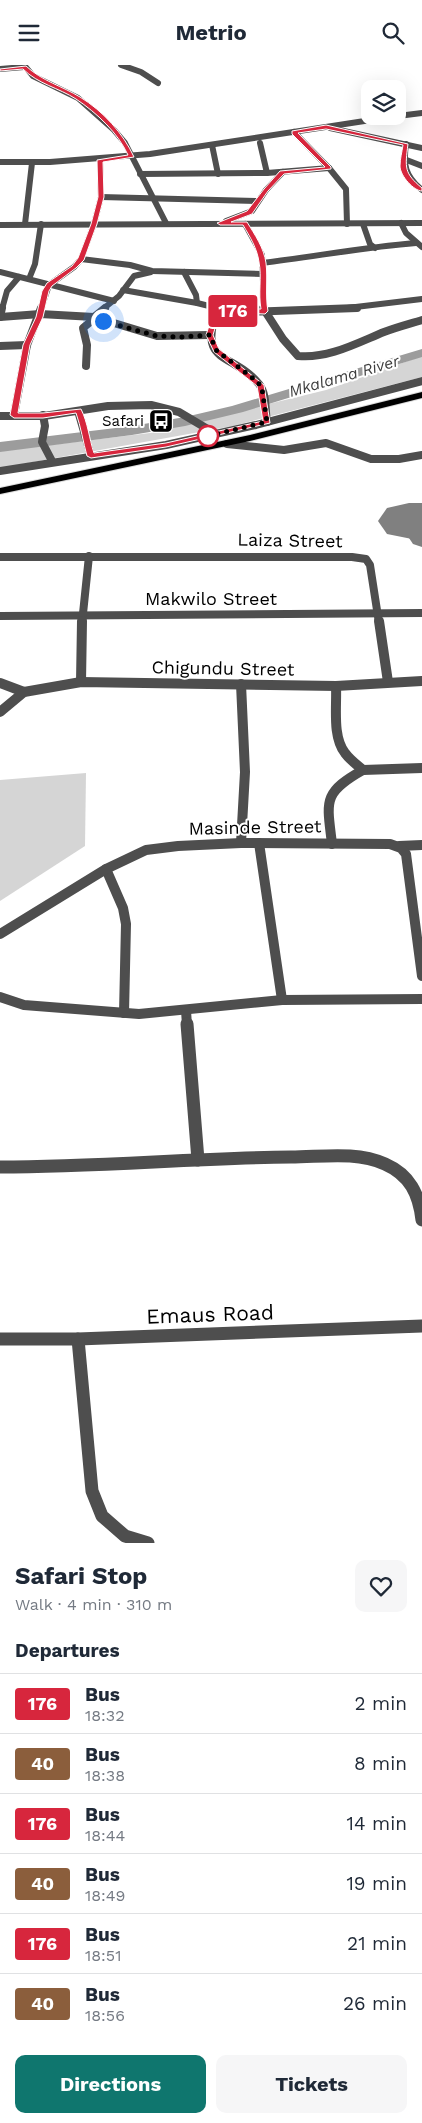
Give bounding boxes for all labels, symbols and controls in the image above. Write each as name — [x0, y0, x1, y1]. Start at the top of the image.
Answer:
icon: menu — [15, 19, 43, 47]
icon: search — [379, 19, 407, 47]
text: Metrio — [175, 20, 247, 45]
map controls — [361, 80, 406, 125]
button: layers — [361, 80, 406, 125]
line badge: 176 — [204, 295, 262, 327]
text: 176 — [218, 300, 248, 321]
your location — [91, 309, 116, 334]
water label: Mkalama River — [287, 351, 402, 401]
bus stop icon: Safari — [148, 408, 174, 434]
place label: Safari — [102, 412, 144, 430]
unlabelled marker — [197, 425, 219, 447]
street label: Laiza Street — [237, 529, 343, 551]
street label: Makwilo Street — [145, 588, 278, 609]
street label: Chigundu Street — [151, 656, 295, 680]
street label: Masinde Street — [188, 815, 322, 839]
street label: Emaus Road — [146, 1299, 274, 1329]
button: heart — [355, 1560, 407, 1612]
text: Safari Stop — [15, 1562, 147, 1590]
text: Walk · 4 min · 310 m — [15, 1595, 172, 1614]
text: Departures — [15, 1639, 120, 1662]
text: Bus — [85, 1683, 120, 1706]
text: 2 min — [355, 1692, 407, 1715]
text: 176 — [28, 1693, 57, 1714]
text: 18:32 — [85, 1706, 125, 1725]
text: Bus — [85, 1743, 120, 1766]
text: 8 min — [354, 1752, 407, 1775]
text: 40 — [31, 1753, 54, 1774]
text: 18:38 — [85, 1766, 125, 1785]
text: Bus — [85, 1803, 120, 1826]
text: 14 min — [347, 1812, 407, 1835]
text: 176 — [28, 1813, 57, 1834]
text: 18:44 — [85, 1826, 125, 1845]
text: Bus — [85, 1863, 120, 1886]
text: 19 min — [346, 1872, 407, 1895]
text: 40 — [31, 1873, 54, 1894]
text: 18:49 — [85, 1886, 125, 1905]
text: Bus — [85, 1923, 120, 1946]
text: 21 min — [347, 1932, 407, 1955]
text: 176 — [28, 1933, 57, 1954]
text: 18:51 — [85, 1946, 121, 1965]
text: Bus — [85, 1983, 120, 2006]
text: 26 min — [343, 1992, 407, 2015]
text: 40 — [31, 1993, 54, 2014]
text: 18:56 — [85, 2006, 125, 2025]
button: Directions — [15, 2055, 206, 2113]
button: Tickets — [216, 2055, 407, 2113]

